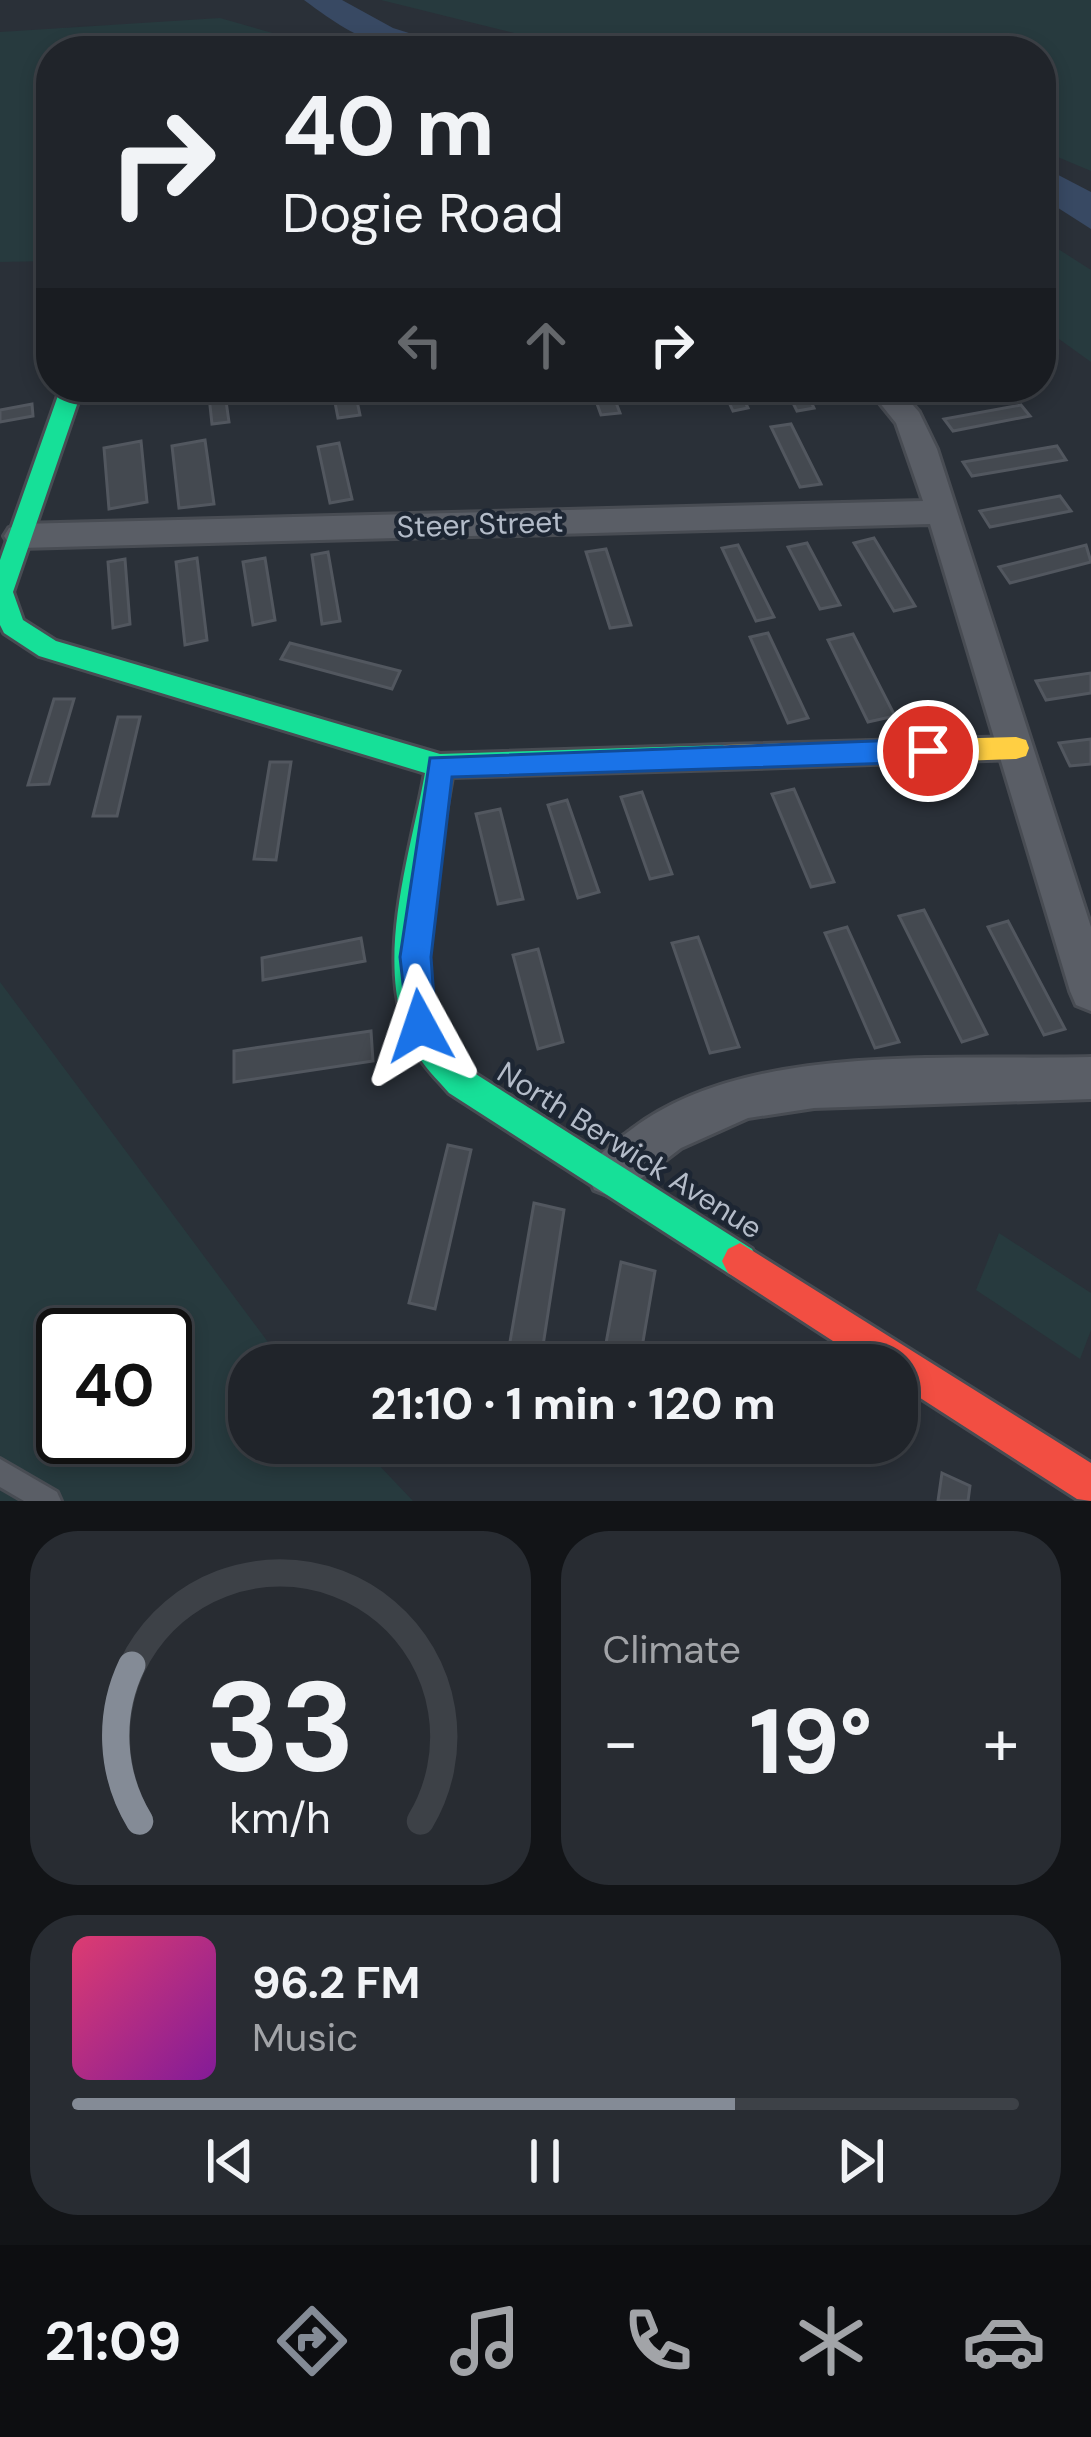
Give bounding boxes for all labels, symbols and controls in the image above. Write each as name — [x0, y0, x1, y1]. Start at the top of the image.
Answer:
text: 40 m — [282, 72, 495, 181]
icon: right — [84, 84, 240, 240]
text: Dogie Road — [282, 178, 564, 249]
icon: left — [387, 312, 453, 378]
icon: ahead — [513, 312, 579, 378]
icon: right — [639, 312, 705, 378]
street label: Steer Street — [396, 502, 564, 546]
pin — [877, 700, 979, 802]
icon: arrive — [895, 718, 961, 784]
position arrow — [357, 963, 483, 1089]
street label: North Berwick Avenue — [490, 1053, 770, 1247]
speed limit sign: 40 — [36, 1308, 192, 1464]
text: 21:10 · 1 min · 120 m — [371, 1374, 775, 1433]
text: Climate — [603, 1624, 741, 1675]
text: 33 — [205, 1646, 356, 1809]
text: 19° — [749, 1684, 872, 1801]
text: − — [603, 1700, 639, 1785]
text: + — [983, 1700, 1019, 1785]
text: km/h — [230, 1790, 331, 1846]
text: 96.2 FM — [252, 1953, 420, 2012]
text: Music — [252, 2012, 358, 2063]
icon: previous — [197, 2128, 263, 2194]
icon: pause — [512, 2128, 578, 2194]
icon: next — [828, 2128, 894, 2194]
icon: directions — [270, 2299, 354, 2383]
icon: music — [443, 2299, 527, 2383]
icon: phone — [616, 2299, 700, 2383]
icon: climate — [789, 2299, 873, 2383]
icon: car — [962, 2299, 1046, 2383]
text: 21:09 — [45, 2306, 181, 2377]

